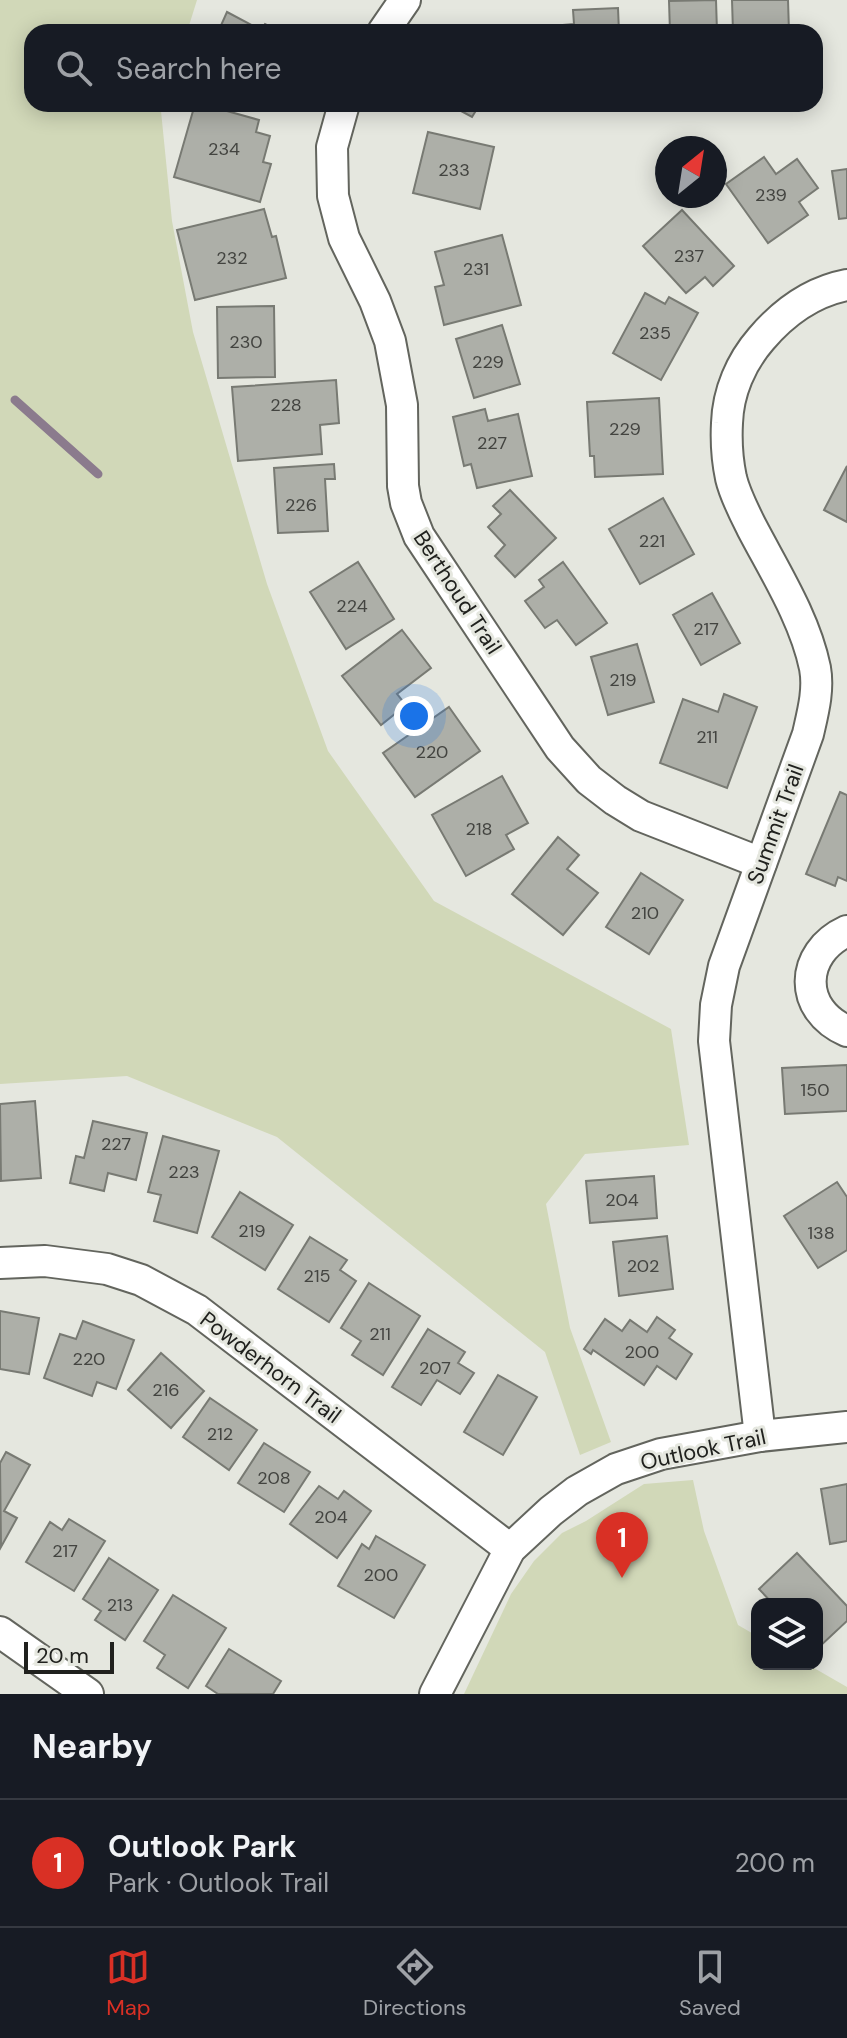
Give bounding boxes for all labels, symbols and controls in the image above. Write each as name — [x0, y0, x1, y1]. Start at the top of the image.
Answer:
search box — [24, 24, 823, 112]
icon: search — [52, 46, 96, 90]
text: Search here — [116, 49, 282, 88]
north arrow — [655, 136, 727, 208]
house number: 234 — [208, 137, 240, 161]
house number: 233 — [438, 158, 470, 182]
house number: 239 — [755, 183, 787, 207]
house number: 237 — [674, 244, 704, 268]
house number: 232 — [216, 246, 248, 270]
house number: 231 — [463, 257, 489, 281]
house number: 235 — [639, 321, 671, 345]
house number: 230 — [229, 330, 263, 354]
house number: 229 — [472, 350, 504, 374]
house number: 228 — [270, 393, 302, 417]
house number: 229 — [609, 417, 641, 441]
house number: 227 — [477, 431, 507, 455]
house number: 226 — [285, 493, 317, 517]
street label: Berthoud Trail — [407, 525, 508, 660]
house number: 221 — [639, 529, 665, 553]
house number: 224 — [336, 594, 368, 618]
house number: 217 — [693, 617, 719, 641]
house number: 219 — [609, 668, 637, 692]
your location — [394, 696, 434, 736]
house number: 211 — [696, 725, 718, 749]
house number: 220 — [416, 740, 448, 764]
street label: Summit Trail — [740, 760, 811, 888]
house number: 218 — [466, 817, 492, 841]
house number: 210 — [631, 901, 659, 925]
house number: 150 — [801, 1078, 829, 1102]
house number: 227 — [101, 1132, 131, 1156]
house number: 223 — [168, 1160, 200, 1184]
house number: 204 — [605, 1188, 639, 1212]
house number: 219 — [238, 1219, 266, 1243]
house number: 138 — [807, 1221, 835, 1245]
house number: 202 — [627, 1254, 659, 1278]
house number: 215 — [304, 1264, 330, 1288]
street label: Powderhorn Trail — [194, 1305, 347, 1430]
house number: 211 — [369, 1322, 391, 1346]
house number: 200 — [625, 1340, 659, 1364]
house number: 220 — [73, 1347, 105, 1371]
house number: 207 — [419, 1356, 451, 1380]
house number: 216 — [152, 1378, 180, 1402]
house number: 212 — [207, 1422, 233, 1446]
street label: Outlook Trail — [638, 1422, 769, 1477]
house number: 208 — [257, 1466, 291, 1490]
house number: 204 — [314, 1505, 348, 1529]
pin: 1 — [596, 1512, 648, 1578]
house number: 217 — [52, 1539, 78, 1563]
house number: 200 — [364, 1563, 398, 1587]
house number: 213 — [107, 1593, 133, 1617]
map controls — [751, 1598, 823, 1670]
button: layers — [751, 1598, 823, 1670]
scale bar — [24, 1638, 114, 1674]
text: 20 m — [36, 1641, 89, 1670]
text: Nearby — [32, 1724, 152, 1769]
text: Outlook Park — [108, 1827, 297, 1866]
text: 1 — [53, 1846, 63, 1880]
text: 200 m — [735, 1846, 815, 1880]
text: Park · Outlook Trail — [108, 1866, 329, 1900]
tab: Map — [106, 1945, 151, 2022]
tab: Directions — [363, 1945, 467, 2022]
tab: Saved — [679, 1945, 741, 2022]

